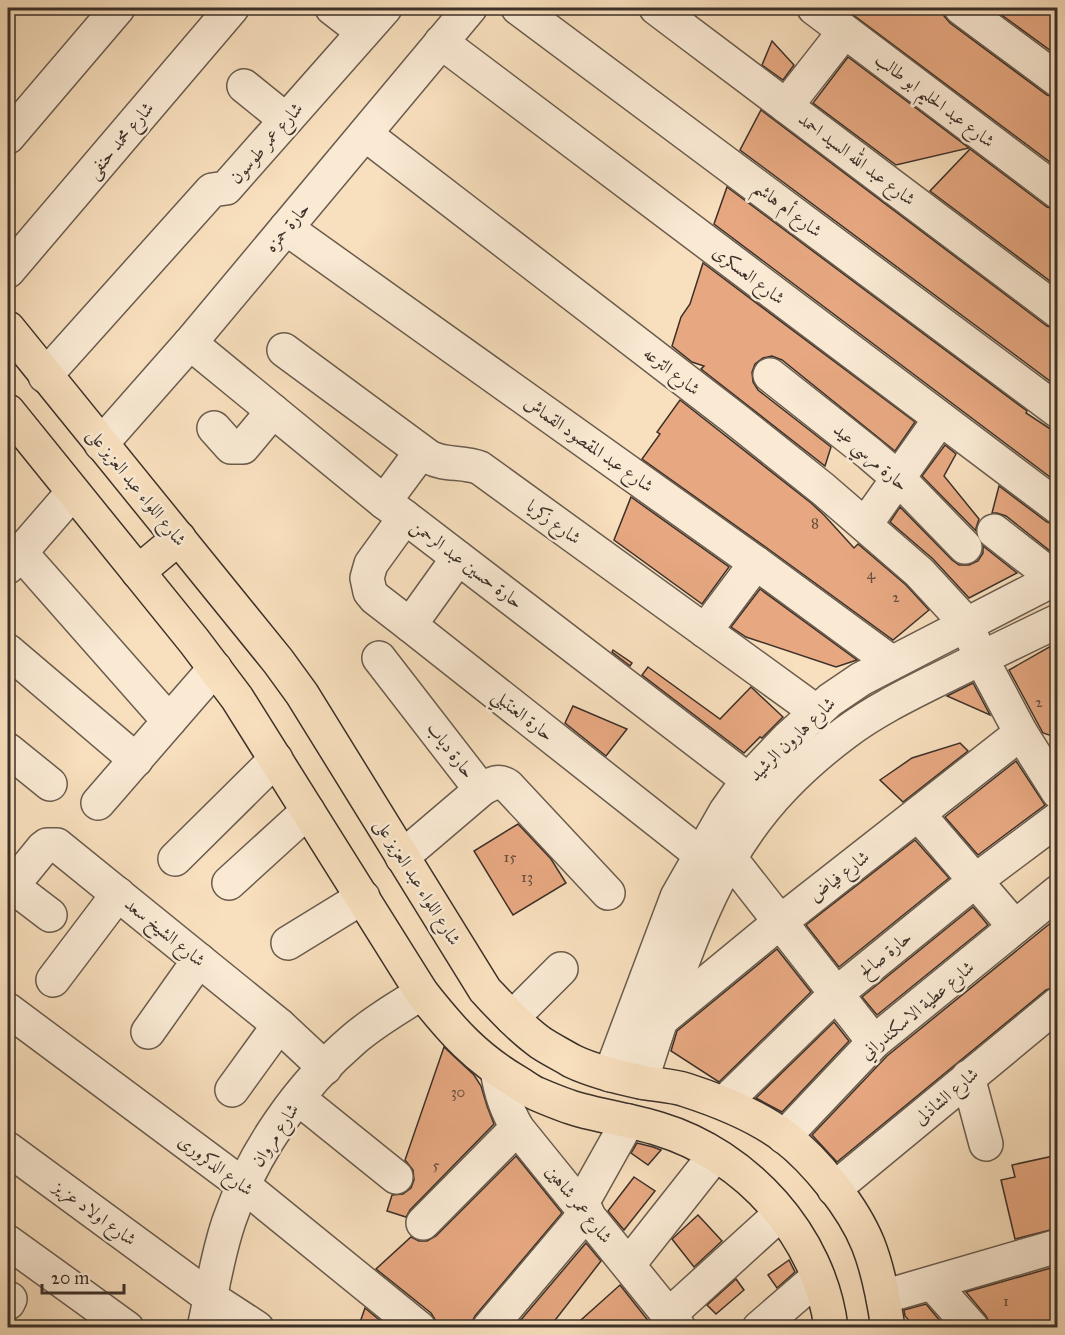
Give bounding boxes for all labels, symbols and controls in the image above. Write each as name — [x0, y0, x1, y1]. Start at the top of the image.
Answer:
street label: شارع عبد الحليم ابو طالب — [867, 48, 999, 158]
street label: شارع محمد حنفى — [82, 97, 161, 185]
street label: شارع عمر طوسون — [225, 98, 310, 191]
street label: شارع عبد الله السيد احمد — [792, 105, 922, 213]
street label: شارع أم هاشم — [745, 175, 828, 247]
street label: حارة حمزه — [260, 197, 315, 257]
street label: شارع العسكرى — [706, 241, 789, 312]
street label: شارع الترعه — [637, 342, 705, 403]
street label: شارع عبد المقصود القماش — [518, 391, 658, 500]
street label: حارة مرسي عيد — [825, 418, 913, 500]
street label: شارع اللواء عبد العزيز على — [80, 424, 191, 553]
street label: شارع زكريا — [520, 495, 586, 552]
house number: 8 — [811, 514, 819, 532]
street label: حارة حسين عبد الرحمن — [406, 515, 527, 614]
house number: 4 — [867, 565, 876, 583]
house number: 2 — [892, 588, 900, 606]
street label: حارة العنتبلي — [484, 684, 558, 750]
street label: شارع هارون الرشيد — [744, 692, 843, 789]
house number: 2 — [1035, 693, 1043, 711]
street label: حارة دياب — [422, 718, 480, 782]
street label: شارع اللواء عبد العزيز على — [367, 815, 466, 952]
street label: شارع فياض — [804, 846, 876, 910]
house number: 15 — [504, 848, 516, 866]
house number: 13 — [521, 868, 533, 886]
street label: شارع الشيخ سعد — [117, 893, 210, 975]
street label: حارة صالح — [854, 926, 919, 986]
street label: شارع عطية الاسكندراني — [855, 956, 981, 1067]
street label: شارع الشاذلى — [909, 1063, 985, 1132]
house number: 30 — [451, 1083, 465, 1101]
street label: شارع مروان — [246, 1099, 307, 1173]
street label: شارع الدكرورى — [172, 1130, 258, 1204]
house number: 5 — [433, 1156, 440, 1174]
street label: شارع عمر شاهين — [538, 1161, 617, 1250]
street label: شارع اولاد عزيز — [45, 1174, 141, 1254]
scale bar — [42, 1257, 124, 1295]
text: 20 m — [51, 1267, 89, 1289]
house number: 1 — [1003, 1292, 1009, 1310]

